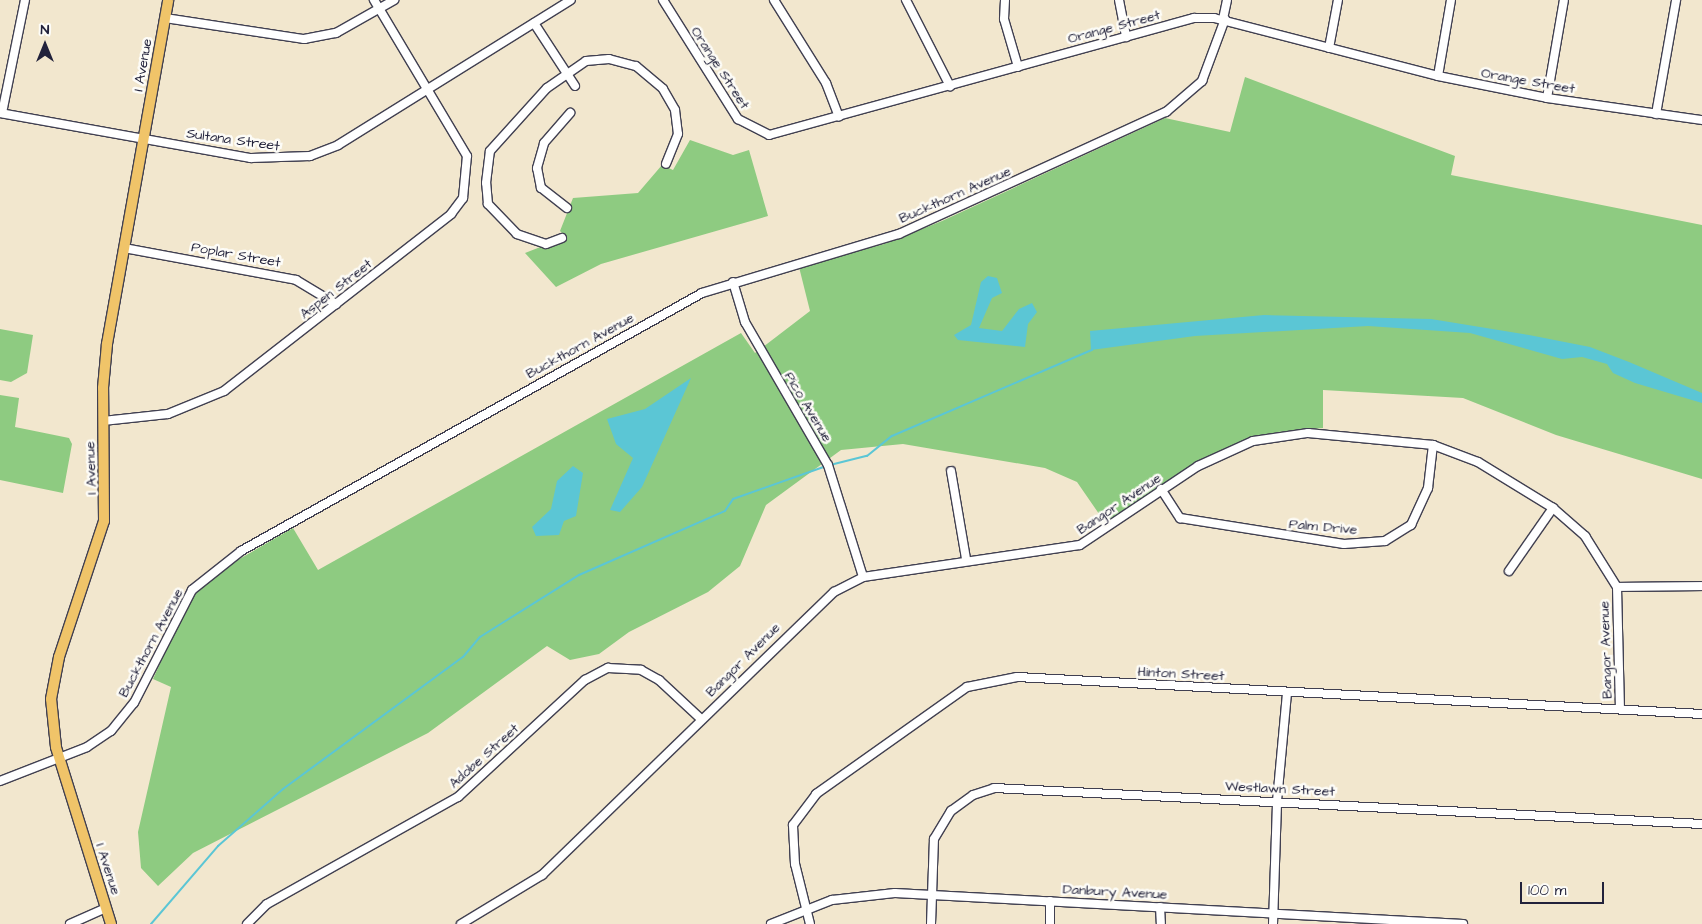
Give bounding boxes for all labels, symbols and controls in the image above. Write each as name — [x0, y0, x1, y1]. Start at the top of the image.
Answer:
street label: Orange Street — [1066, 7, 1162, 47]
north arrow — [20, 20, 70, 70]
text: N — [41, 20, 49, 40]
street label: Orange Street — [687, 24, 753, 112]
street label: I Avenue — [130, 37, 156, 93]
street label: Orange Street — [1480, 64, 1576, 98]
street label: Sultana Street — [185, 125, 281, 155]
street label: Buckthorn Avenue — [896, 163, 1014, 227]
street label: Poplar Street — [190, 239, 282, 271]
street label: Aspen Street — [296, 256, 376, 322]
street label: Buckthorn Avenue — [523, 309, 637, 383]
street label: Pico Avenue — [780, 369, 836, 445]
street label: I Avenue — [82, 441, 100, 495]
street label: Bangor Avenue — [1074, 470, 1164, 538]
street label: Palm Drive — [1288, 516, 1358, 538]
street label: Buckthorn Avenue — [115, 586, 187, 700]
street label: Bangor Avenue — [1596, 601, 1616, 699]
street label: Bangor Avenue — [702, 619, 784, 701]
street label: Hinton Street — [1137, 663, 1225, 685]
street label: Adobe Street — [446, 720, 522, 792]
street label: Westlawn Street — [1225, 778, 1335, 800]
street label: I Avenue — [92, 841, 124, 897]
scale bar — [1522, 872, 1606, 904]
text: 100 m — [1528, 880, 1567, 901]
street label: Danbury Avenue — [1062, 881, 1168, 903]

